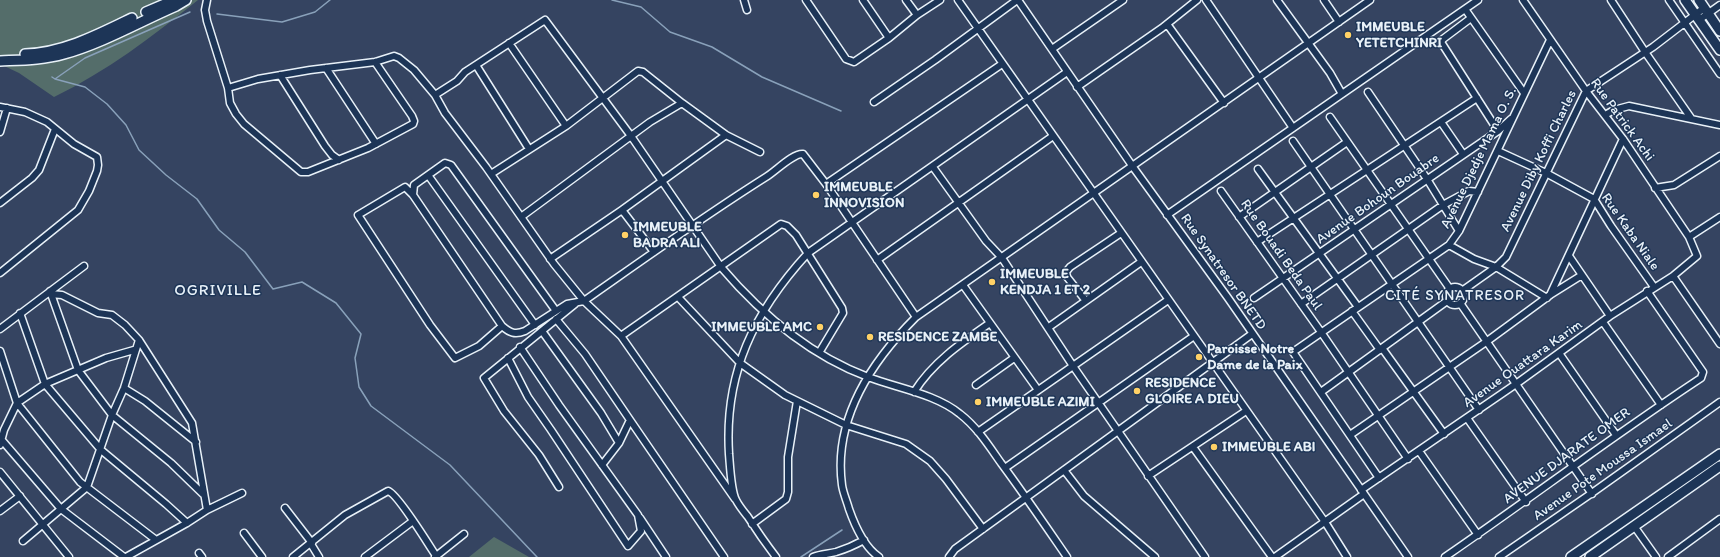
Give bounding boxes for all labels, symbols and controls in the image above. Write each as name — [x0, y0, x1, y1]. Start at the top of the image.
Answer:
place label: IMMEUBLE YETETCHINRI — [1356, 19, 1442, 52]
marker: IMMEUBLE YETETCHINRI — [1343, 30, 1353, 40]
street label: Rue Patrick Achi — [1586, 75, 1658, 165]
street label: Avenue Djedje Mama O. S. — [1437, 85, 1521, 231]
street label: Avenue Diby Koffi Charles — [1497, 87, 1581, 235]
street label: Avenue Bohoun Bouabre — [1313, 150, 1443, 248]
place label: IMMEUBLE INNOVISION — [824, 179, 904, 212]
marker: IMMEUBLE INNOVISION — [811, 190, 821, 200]
street label: Rue Kaba Niale — [1597, 190, 1663, 274]
street label: Rue Bouadi Beda Paul — [1236, 196, 1326, 314]
street label: Rue Synatresor BNETD — [1177, 211, 1269, 333]
place label: IMMEUBLE BADRA ALI — [633, 219, 702, 252]
marker: IMMEUBLE BADRA ALI — [620, 230, 630, 240]
place label: IMMEUBLE KENDJA 1 ET 2 — [1000, 266, 1090, 298]
marker: IMMEUBLE KENDJA 1 ET 2 — [987, 277, 997, 287]
district label: OGRIVILLE — [175, 281, 261, 301]
district label: CITÉ SYNATRESOR — [1385, 287, 1525, 305]
street label: Avenue Ouattara Karim — [1460, 317, 1586, 411]
place label: IMMEUBLE AMC — [711, 319, 812, 335]
marker: IMMEUBLE AMC — [815, 322, 825, 332]
place label: RESIDENCE ZAMBE — [878, 329, 997, 345]
marker: RESIDENCE ZAMBE — [865, 332, 875, 342]
place label: Paroisse Notre Dame de la Paix — [1207, 341, 1302, 374]
marker: Paroisse Notre Dame de la Paix — [1194, 352, 1204, 362]
place label: RESIDENCE GLOIRE A DIEU — [1145, 375, 1239, 408]
marker: RESIDENCE GLOIRE A DIEU — [1132, 386, 1142, 396]
place label: IMMEUBLE AZIMI — [986, 394, 1095, 410]
marker: IMMEUBLE AZIMI — [973, 397, 983, 407]
street label: AVENUE DJARATE OMER — [1500, 404, 1634, 508]
street label: Avenue Pote Moussa Ismael — [1530, 416, 1676, 524]
place label: IMMEUBLE ABI — [1222, 439, 1315, 455]
marker: IMMEUBLE ABI — [1209, 442, 1219, 452]

